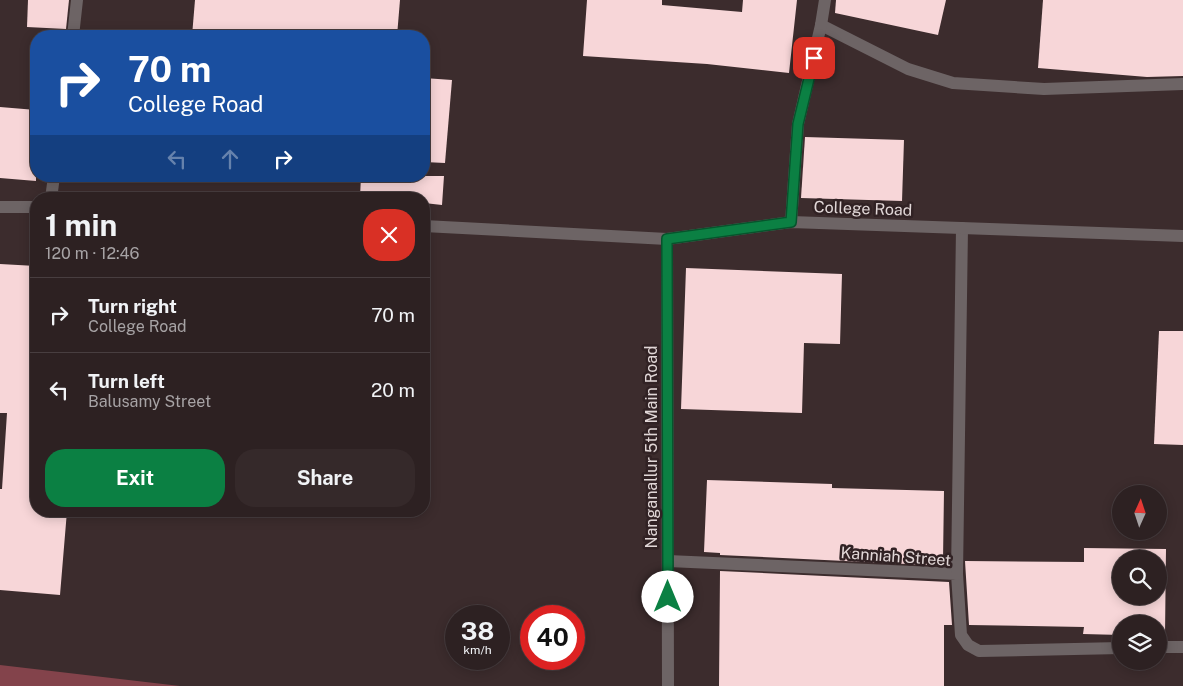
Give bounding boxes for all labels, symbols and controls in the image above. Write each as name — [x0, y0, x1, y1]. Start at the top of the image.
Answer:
pin — [793, 37, 835, 79]
icon: arrive — [800, 44, 828, 72]
text: 70 m — [128, 49, 211, 90]
icon: right — [45, 50, 110, 115]
text: College Road — [128, 91, 264, 117]
icon: left — [163, 145, 191, 173]
icon: ahead — [216, 145, 244, 173]
icon: right — [269, 145, 297, 173]
street label: College Road — [813, 197, 913, 220]
text: 1 min — [45, 207, 117, 243]
button: close — [363, 209, 415, 261]
text: 120 m · 12:46 — [45, 244, 139, 263]
text: Turn right — [88, 295, 177, 317]
icon: right — [45, 301, 73, 329]
text: 70 m — [371, 304, 415, 326]
text: College Road — [88, 317, 187, 336]
street label: Nanganallur 5th Main Road — [642, 345, 661, 549]
text: Turn left — [88, 370, 165, 392]
icon: left — [45, 376, 73, 404]
text: 20 m — [371, 379, 415, 401]
text: Balusamy Street — [88, 392, 211, 411]
button: Exit — [45, 449, 225, 507]
button: Share — [235, 449, 415, 507]
north arrow — [1112, 485, 1168, 540]
map controls — [1112, 485, 1167, 670]
street label: Kanniah Street — [840, 543, 952, 570]
button: search — [1112, 550, 1167, 605]
position arrow — [641, 570, 693, 622]
speed limit sign: 40 — [520, 605, 585, 670]
button: layers — [1112, 615, 1167, 670]
text: 38 — [461, 616, 494, 646]
text: km/h — [463, 643, 492, 657]

